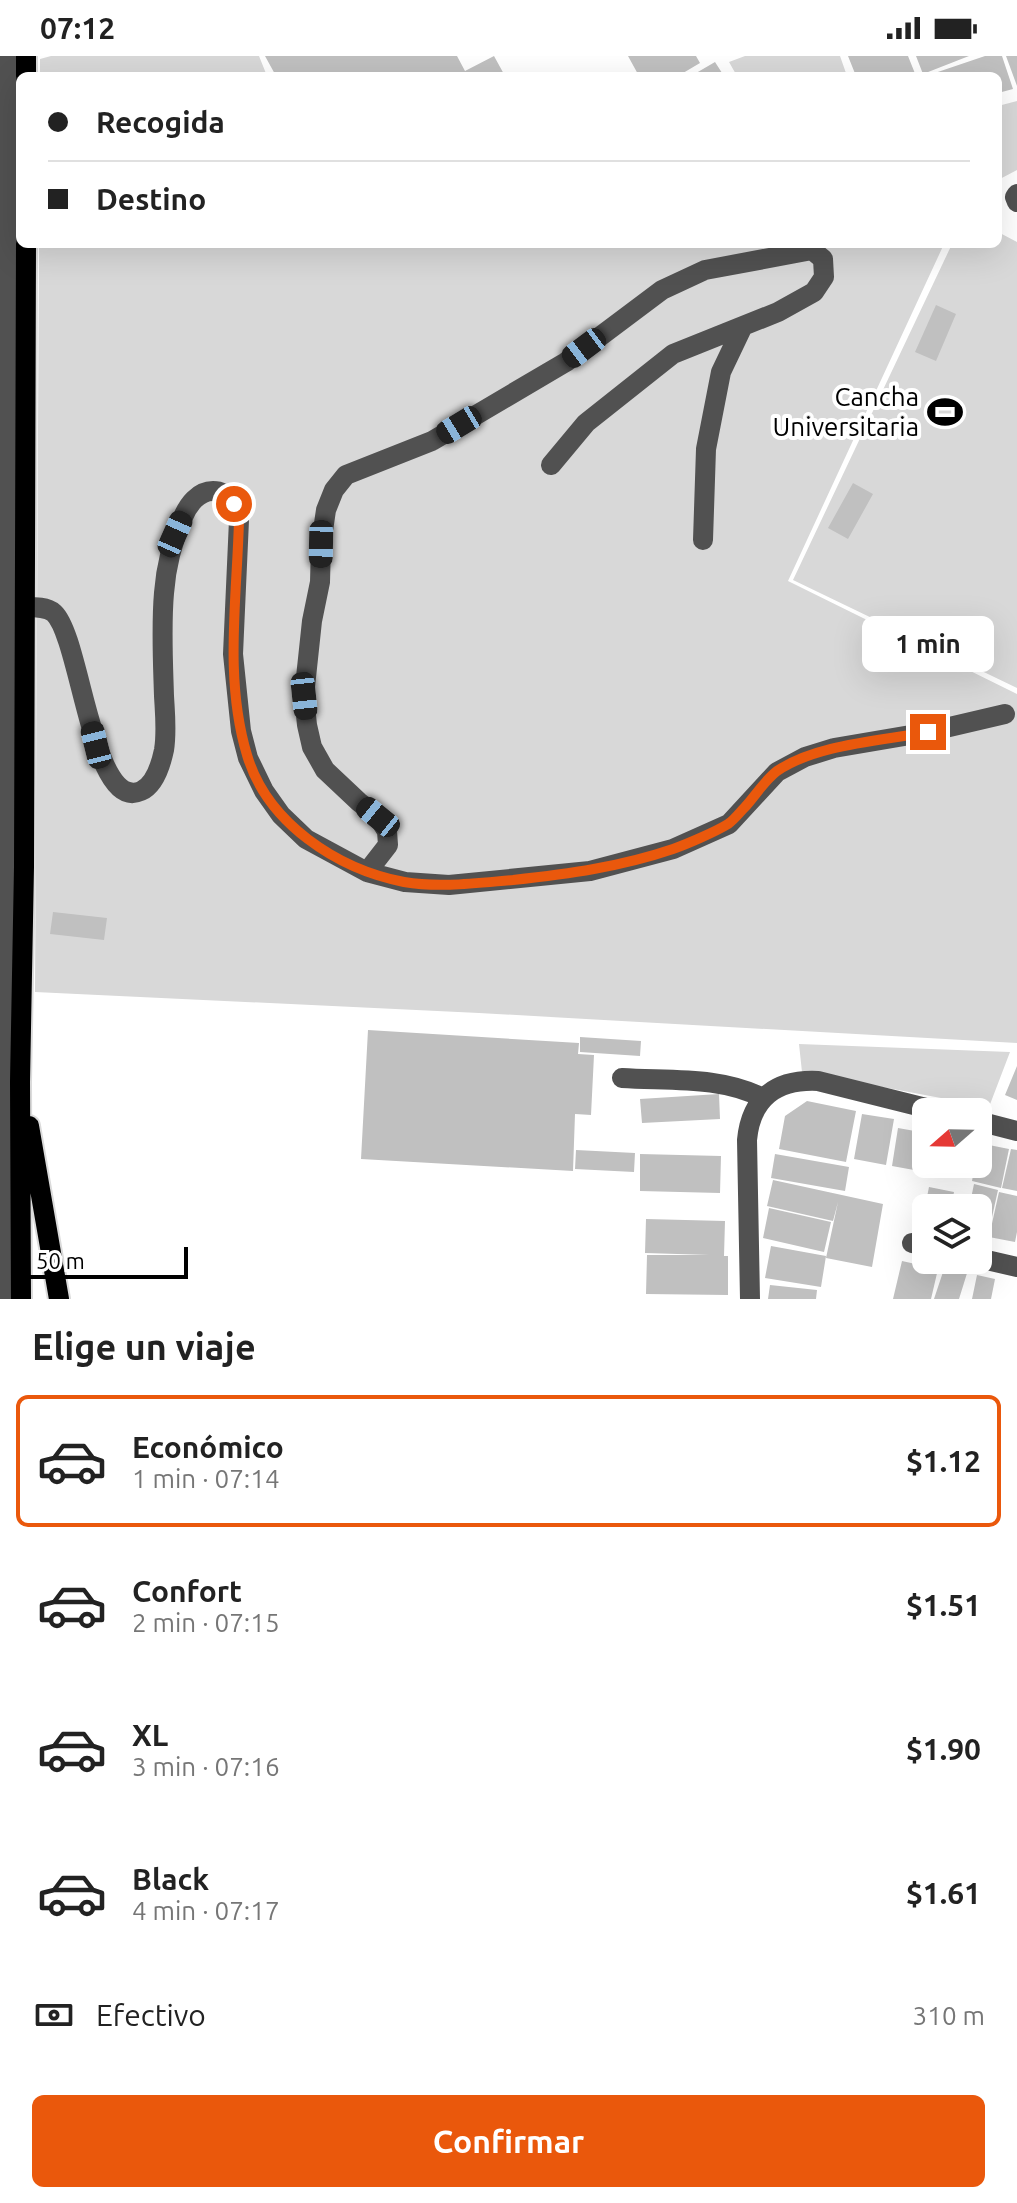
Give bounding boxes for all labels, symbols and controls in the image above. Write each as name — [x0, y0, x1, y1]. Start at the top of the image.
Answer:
text: 07:12 — [40, 11, 115, 45]
text: Recogida — [96, 105, 225, 139]
text: Destino — [96, 182, 206, 216]
car — [558, 324, 610, 372]
place label: Cancha Universitaria — [773, 382, 919, 441]
sports icon: Cancha Universitaria — [926, 393, 964, 431]
car — [432, 402, 486, 448]
route start — [216, 486, 252, 522]
car — [154, 507, 196, 561]
car — [309, 520, 333, 568]
callout: 1 min — [862, 616, 994, 672]
text: 1 min — [895, 629, 961, 658]
car — [290, 671, 318, 721]
route end — [910, 714, 946, 750]
car — [79, 719, 113, 771]
car — [352, 793, 404, 841]
north arrow — [912, 1098, 992, 1178]
map controls — [912, 1098, 992, 1274]
button: layers — [912, 1194, 992, 1274]
scale bar — [24, 1243, 188, 1279]
text: 50 m — [36, 1248, 85, 1273]
text: Elige un viaje — [32, 1326, 256, 1367]
icon: car — [36, 1425, 108, 1497]
text: Económico — [132, 1430, 284, 1464]
text: $1.12 — [906, 1444, 981, 1478]
text: 1 min · 07:14 — [132, 1464, 280, 1493]
icon: car — [36, 1569, 108, 1641]
text: Confort — [132, 1574, 242, 1608]
text: $1.51 — [906, 1588, 981, 1622]
text: 2 min · 07:15 — [132, 1608, 280, 1637]
icon: car — [36, 1713, 108, 1785]
text: XL — [132, 1718, 168, 1752]
text: $1.90 — [906, 1732, 981, 1766]
text: 3 min · 07:16 — [132, 1752, 280, 1781]
icon: car — [36, 1857, 108, 1929]
text: Black — [132, 1862, 209, 1896]
text: $1.61 — [906, 1876, 981, 1910]
text: 4 min · 07:17 — [132, 1896, 280, 1925]
icon: cash — [32, 1993, 76, 2037]
text: Efectivo — [96, 1998, 206, 2032]
text: 310 m — [913, 2001, 985, 2030]
button: Confirmar — [32, 2095, 985, 2187]

